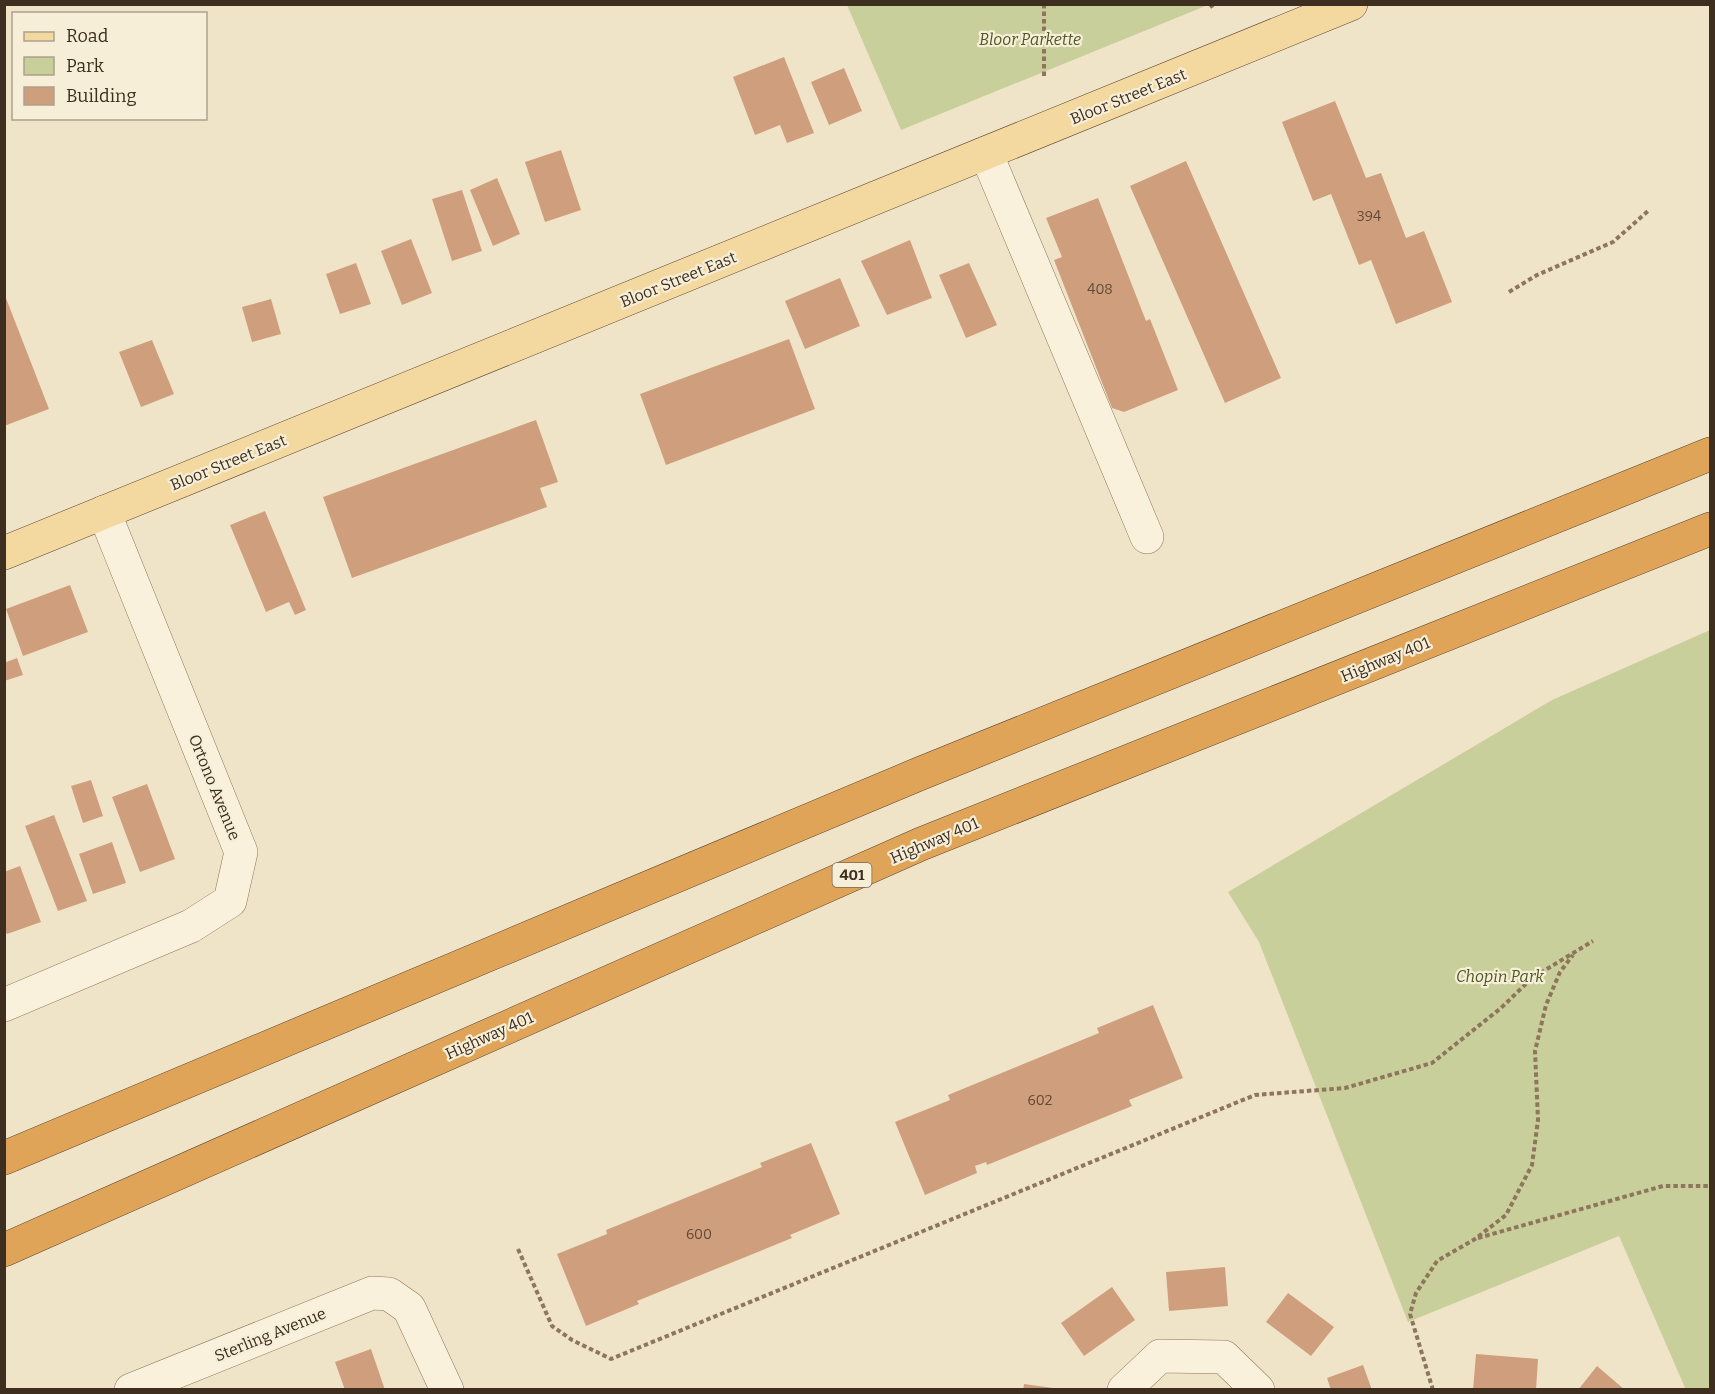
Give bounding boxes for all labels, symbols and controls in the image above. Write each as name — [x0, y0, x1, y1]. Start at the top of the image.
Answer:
legend — [12, 12, 207, 120]
text: Road — [66, 25, 109, 47]
park label: Bloor Parkette — [979, 30, 1081, 49]
text: Park — [66, 55, 105, 77]
street label: Bloor Street East — [1067, 64, 1189, 128]
text: Building — [66, 85, 137, 107]
house number: 394 — [1357, 208, 1381, 225]
street label: Bloor Street East — [617, 247, 739, 311]
house number: 408 — [1087, 281, 1113, 298]
street label: Bloor Street East — [167, 430, 289, 494]
street label: Highway 401 — [1338, 633, 1433, 686]
street label: Ortono Avenue — [185, 732, 244, 843]
street label: Highway 401 — [887, 813, 982, 868]
road number: 401 — [832, 863, 872, 887]
park label: Chopin Park — [1456, 967, 1544, 986]
street label: Highway 401 — [442, 1007, 537, 1063]
house number: 602 — [1028, 1092, 1052, 1109]
house number: 600 — [686, 1226, 712, 1243]
street label: Sterling Avenue — [212, 1303, 329, 1365]

